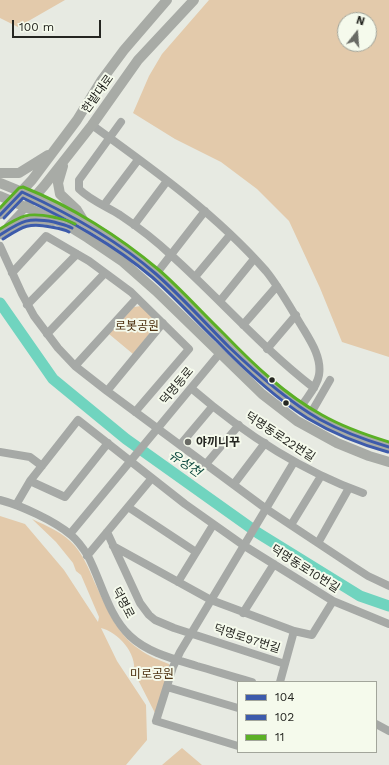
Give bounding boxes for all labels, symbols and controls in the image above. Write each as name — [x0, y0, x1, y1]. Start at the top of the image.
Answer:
scale bar — [14, 12, 103, 38]
north arrow — [337, 12, 377, 52]
text: N — [355, 14, 366, 28]
text: 100 m — [19, 20, 54, 34]
street label: 한밭대로 — [79, 72, 117, 116]
park label: 로봇공원 — [115, 319, 159, 333]
street label: 덕명동로 — [157, 364, 197, 408]
unlabelled marker — [267, 375, 277, 385]
unlabelled marker — [281, 398, 291, 408]
street label: 덕명동로22번길 — [242, 409, 318, 465]
place label: 야끼니꾸 — [196, 435, 240, 449]
marker: 야끼니꾸 — [183, 437, 193, 447]
water label: 유성천 — [166, 447, 204, 481]
street label: 덕명동로10번길 — [268, 542, 342, 596]
street label: 덕명로 — [109, 585, 137, 621]
street label: 덕명로97번길 — [212, 621, 282, 657]
park label: 미로공원 — [130, 667, 174, 681]
legend — [237, 681, 377, 753]
text: 104 — [275, 690, 294, 704]
text: 102 — [275, 710, 294, 724]
text: 11 — [275, 730, 284, 744]

